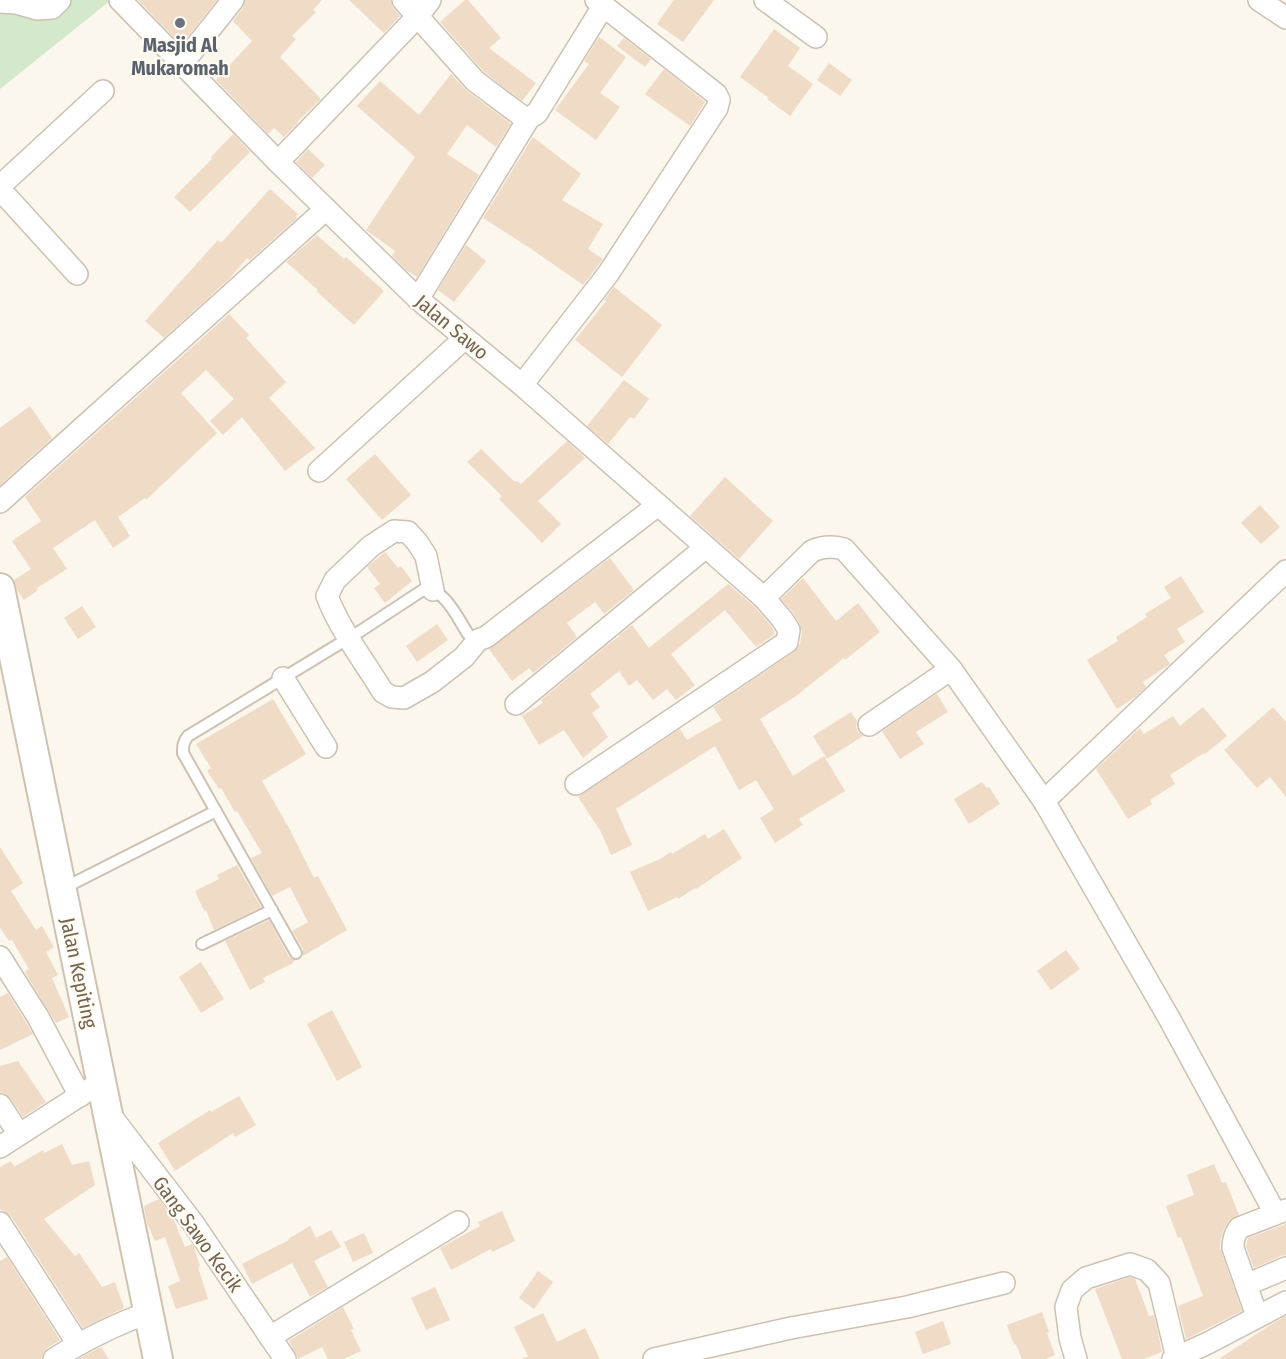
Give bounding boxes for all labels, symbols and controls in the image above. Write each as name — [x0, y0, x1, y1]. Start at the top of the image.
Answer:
marker: Masjid Al Mukaromah — [173, 16, 187, 30]
place label: Masjid Al Mukaromah — [131, 33, 229, 80]
street label: Jalan Sawo — [410, 289, 494, 365]
street label: Jalan Kepiting — [56, 915, 103, 1031]
street label: Gang Sawo Kecik — [148, 1172, 248, 1297]

